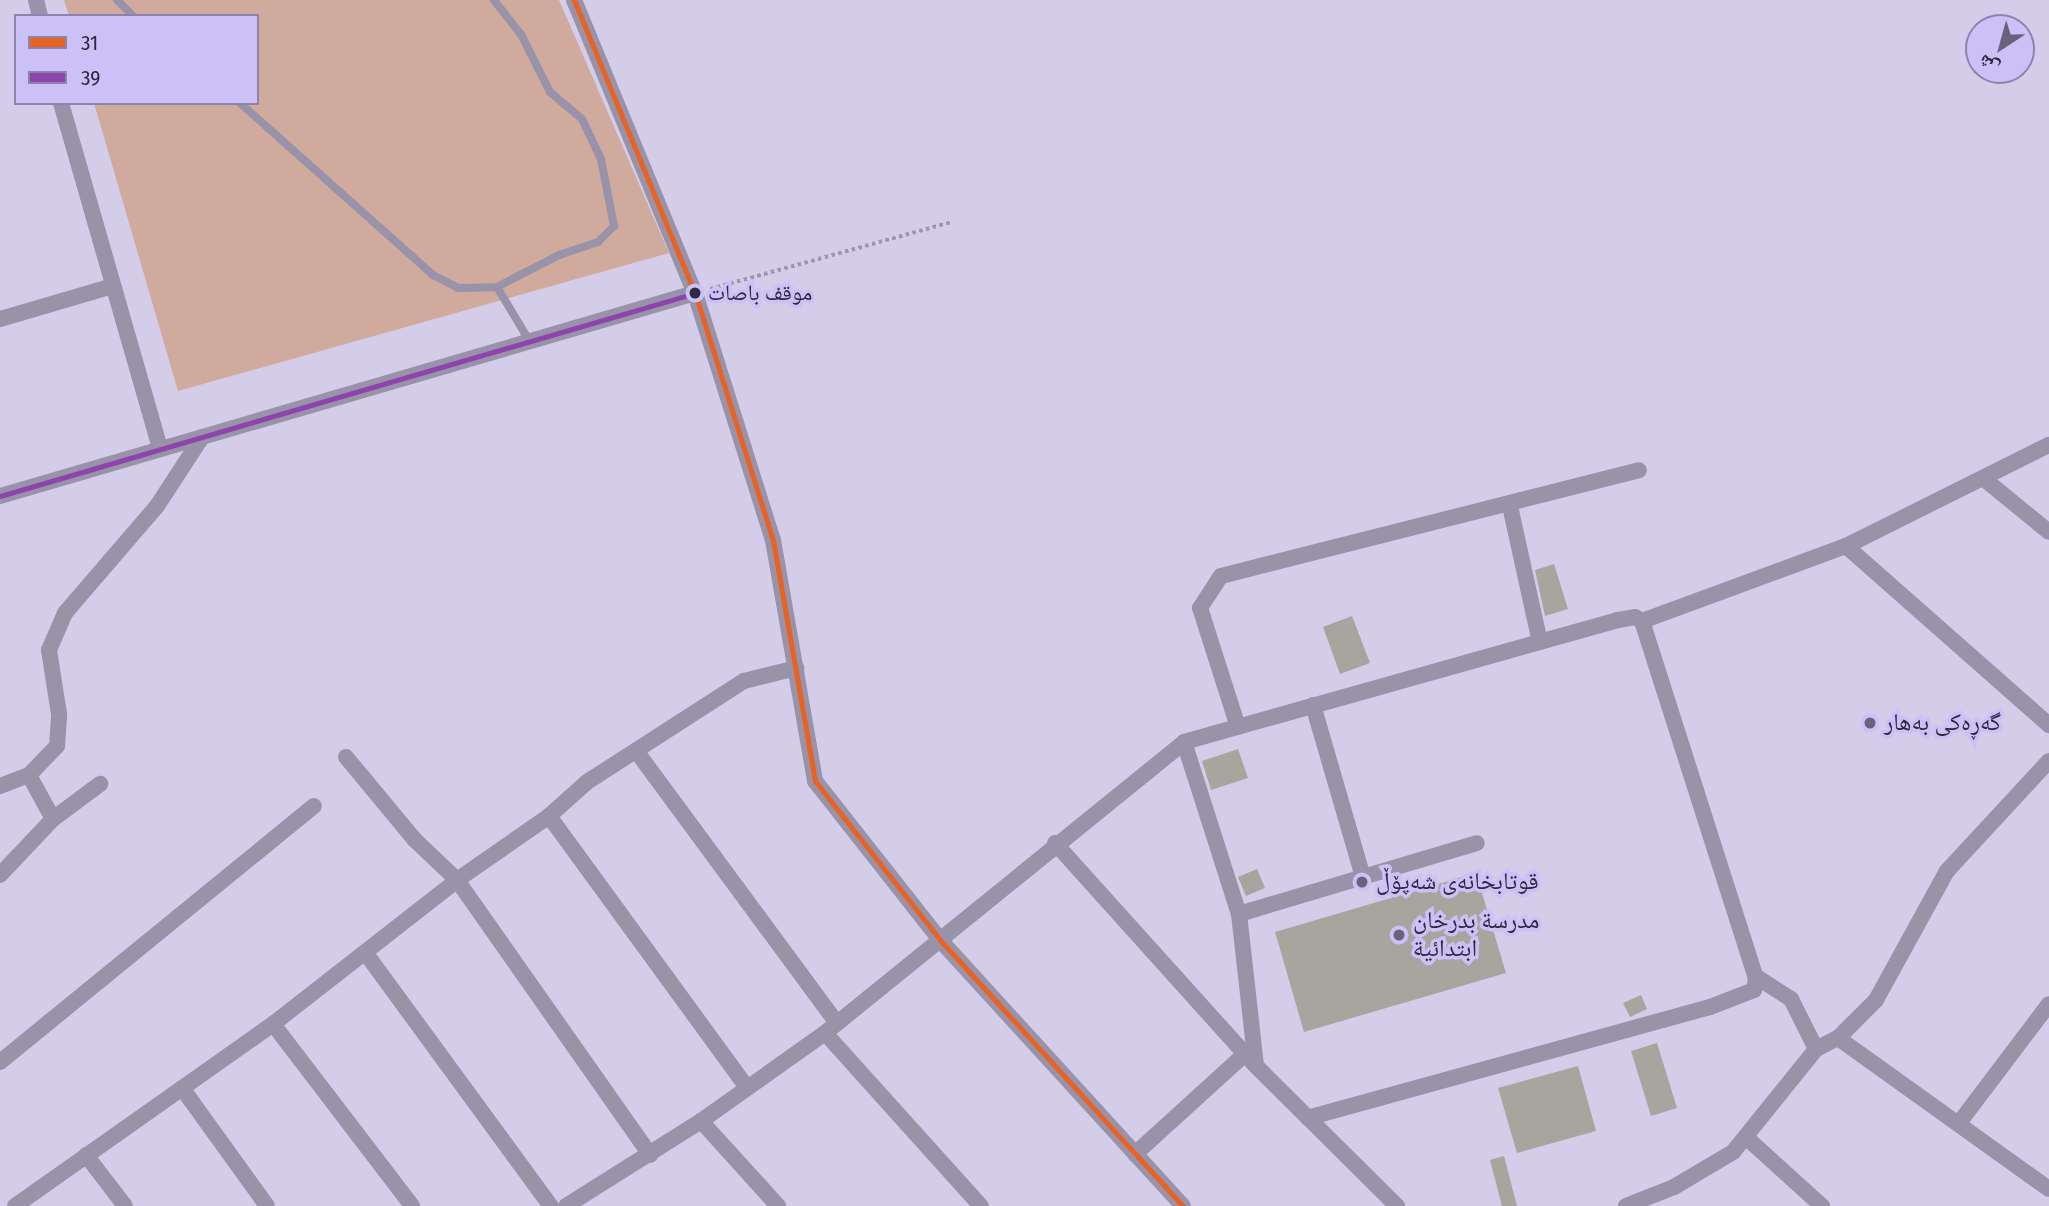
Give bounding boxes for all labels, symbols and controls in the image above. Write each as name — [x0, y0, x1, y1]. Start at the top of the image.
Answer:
legend — [14, 14, 259, 105]
north arrow — [1965, 14, 2035, 84]
text: 31 — [81, 30, 98, 56]
text: ش — [1974, 50, 2003, 80]
text: 39 — [81, 65, 100, 91]
place label: موقف باصات — [708, 280, 812, 306]
marker: موقف باصات — [688, 286, 702, 300]
place label: گەڕەکی بەهار — [1884, 709, 2001, 737]
marker: گەڕەکی بەهار — [1862, 715, 1878, 731]
place label: قوتابخانەی شەپۆڵ — [1376, 868, 1539, 896]
marker: قوتابخانەی شەپۆڵ — [1354, 874, 1370, 890]
place label: مدرسة بدرخان ابتدائية — [1413, 907, 1540, 963]
marker: مدرسة بدرخان ابتدائية — [1391, 927, 1407, 943]

